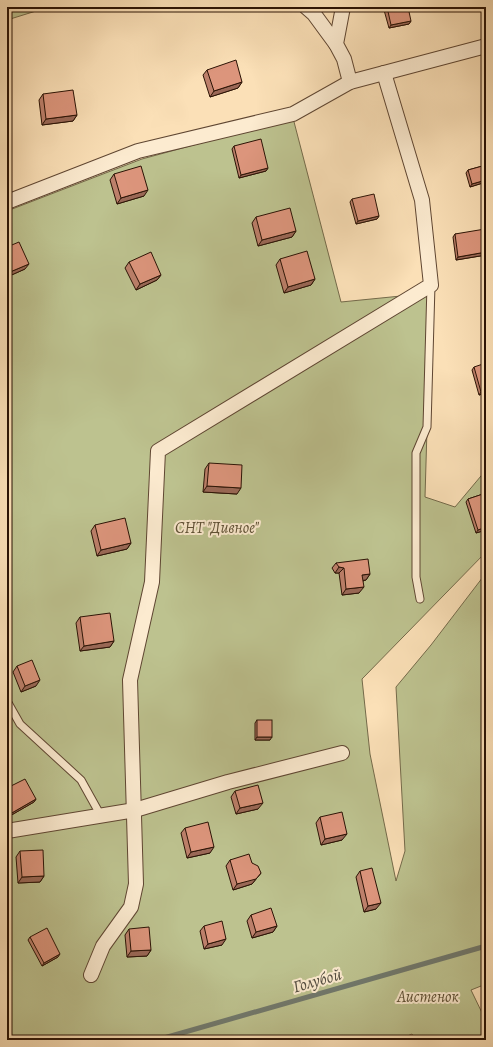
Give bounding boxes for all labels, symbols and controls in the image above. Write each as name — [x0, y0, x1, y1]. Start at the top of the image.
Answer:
park label: СНТ "Дивное" — [175, 517, 259, 539]
water label: Голубой — [290, 963, 344, 998]
park label: Аистенок — [396, 986, 459, 1008]

